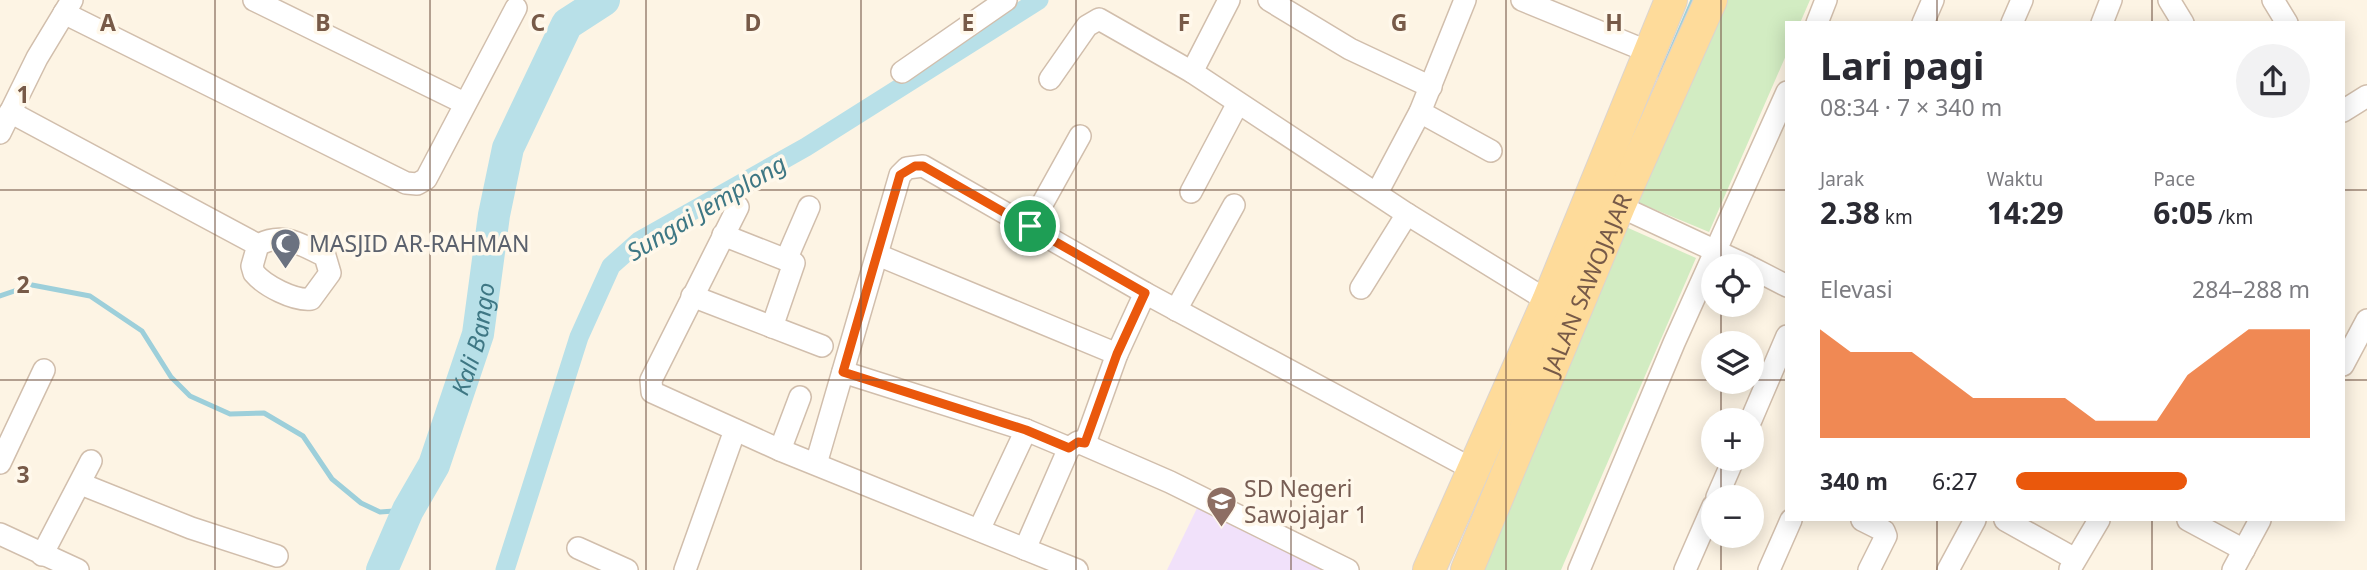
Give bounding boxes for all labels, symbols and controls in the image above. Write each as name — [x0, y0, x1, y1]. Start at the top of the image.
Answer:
text: A — [100, 6, 116, 38]
text: B — [315, 6, 331, 38]
text: C — [531, 6, 546, 38]
text: D — [745, 6, 761, 38]
text: E — [962, 6, 974, 38]
text: F — [1178, 6, 1190, 38]
text: G — [1391, 6, 1407, 38]
text: H — [1605, 6, 1623, 38]
text: Lari pagi — [1820, 39, 1984, 91]
button: share — [2236, 44, 2310, 118]
text: 1 — [16, 78, 30, 110]
text: 08:34 · 7 × 340 m — [1820, 91, 2002, 123]
water label: Sungai Jemplong — [620, 146, 792, 268]
text: Jarak — [1820, 166, 1864, 192]
text: Waktu — [1987, 166, 2043, 192]
text: Pace — [2153, 166, 2195, 192]
street label: JALAN SAWOJAJAR — [1533, 188, 1639, 382]
text: 2.38 — [1820, 192, 1880, 233]
text: 14:29 — [1987, 192, 2064, 233]
text: 6:05 — [2153, 192, 2213, 233]
pin — [1000, 196, 1060, 256]
text: km — [1880, 204, 1913, 230]
text: /km — [2213, 204, 2253, 230]
icon: arrive — [1011, 207, 1049, 245]
mosque icon: MASJID AR-RAHMAN — [269, 226, 303, 270]
place label: MASJID AR-RAHMAN — [309, 227, 530, 259]
map controls — [1701, 254, 1764, 548]
button: locate — [1701, 254, 1764, 317]
text: 2 — [16, 268, 30, 300]
text: Elevasi — [1820, 273, 1893, 305]
text: 284–288 m — [2192, 273, 2310, 305]
water label: Kali Bango — [442, 280, 501, 399]
button: layers — [1701, 331, 1764, 394]
button: + — [1701, 408, 1764, 471]
text: 3 — [16, 458, 30, 490]
text: 340 m — [1820, 465, 1888, 497]
text: 6:27 — [1932, 465, 1978, 497]
place label: SD Negeri Sawojajar 1 — [1244, 472, 1368, 530]
school or university icon: SD Negeri Sawojajar 1 — [1204, 484, 1238, 528]
button: − — [1701, 485, 1764, 548]

